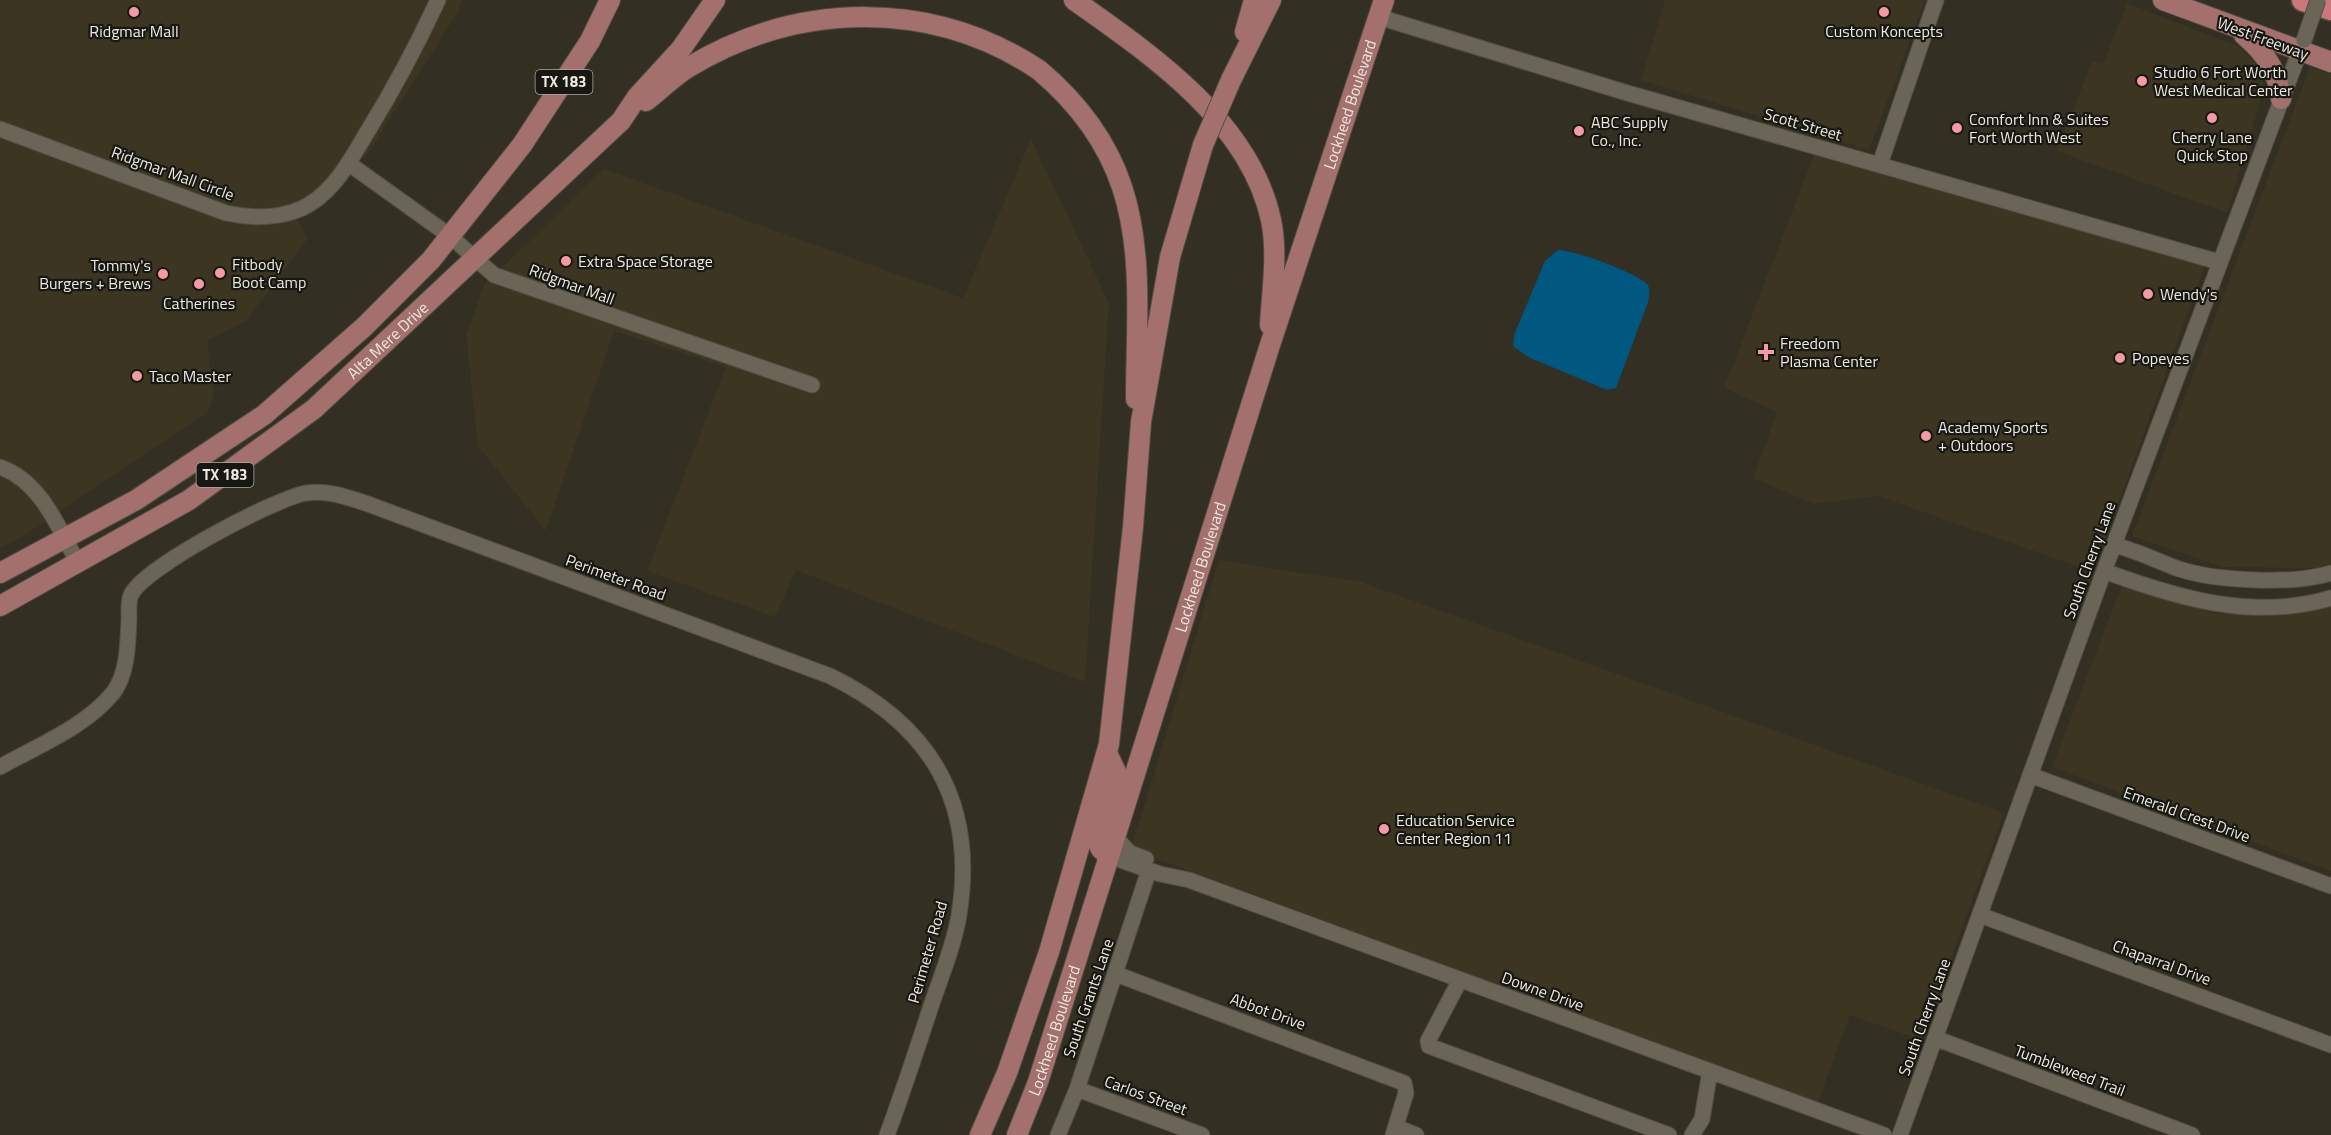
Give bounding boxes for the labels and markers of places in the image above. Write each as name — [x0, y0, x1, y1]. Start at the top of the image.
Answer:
marker: Ridgmar Mall — [127, 5, 141, 19]
marker: Custom Koncepts — [1877, 5, 1891, 19]
place label: Ridgmar Mall — [89, 19, 179, 43]
place label: Custom Koncepts — [1825, 19, 1943, 43]
place label: Studio 6 Fort Worth West Medical Center — [2154, 60, 2293, 102]
marker: Studio 6 Fort Worth West Medical Center — [2135, 74, 2149, 88]
place label: Comfort Inn & Suites Fort Worth West — [1969, 107, 2109, 149]
place label: ABC Supply Co., Inc. — [1591, 110, 1668, 152]
marker: Cherry Lane Quick Stop — [2205, 111, 2219, 125]
marker: Comfort Inn & Suites Fort Worth West — [1950, 121, 1964, 135]
marker: ABC Supply Co., Inc. — [1572, 124, 1586, 138]
place label: Cherry Lane Quick Stop — [2172, 125, 2252, 167]
place label: Extra Space Storage — [578, 249, 713, 273]
place label: Fitbody Boot Camp — [232, 252, 306, 294]
place label: Tommy's Burgers + Brews — [39, 253, 151, 295]
marker: Extra Space Storage — [559, 254, 573, 268]
marker: Fitbody Boot Camp — [213, 266, 227, 280]
marker: Tommy's Burgers + Brews — [156, 267, 170, 281]
marker: Catherines — [192, 277, 206, 291]
place label: Wendy's — [2160, 282, 2217, 306]
marker: Wendy's — [2141, 287, 2155, 301]
place label: Catherines — [163, 291, 235, 315]
place label: Freedom Plasma Center — [1780, 331, 1878, 373]
marker: Freedom Plasma Center — [1757, 343, 1775, 361]
place label: Popeyes — [2132, 346, 2189, 370]
marker: Popeyes — [2113, 351, 2127, 365]
place label: Taco Master — [149, 364, 231, 388]
marker: Taco Master — [130, 369, 144, 383]
place label: Academy Sports + Outdoors — [1938, 415, 2048, 457]
marker: Academy Sports + Outdoors — [1919, 429, 1933, 443]
place label: Education Service Center Region 11 — [1396, 808, 1515, 850]
marker: Education Service Center Region 11 — [1377, 822, 1391, 836]

